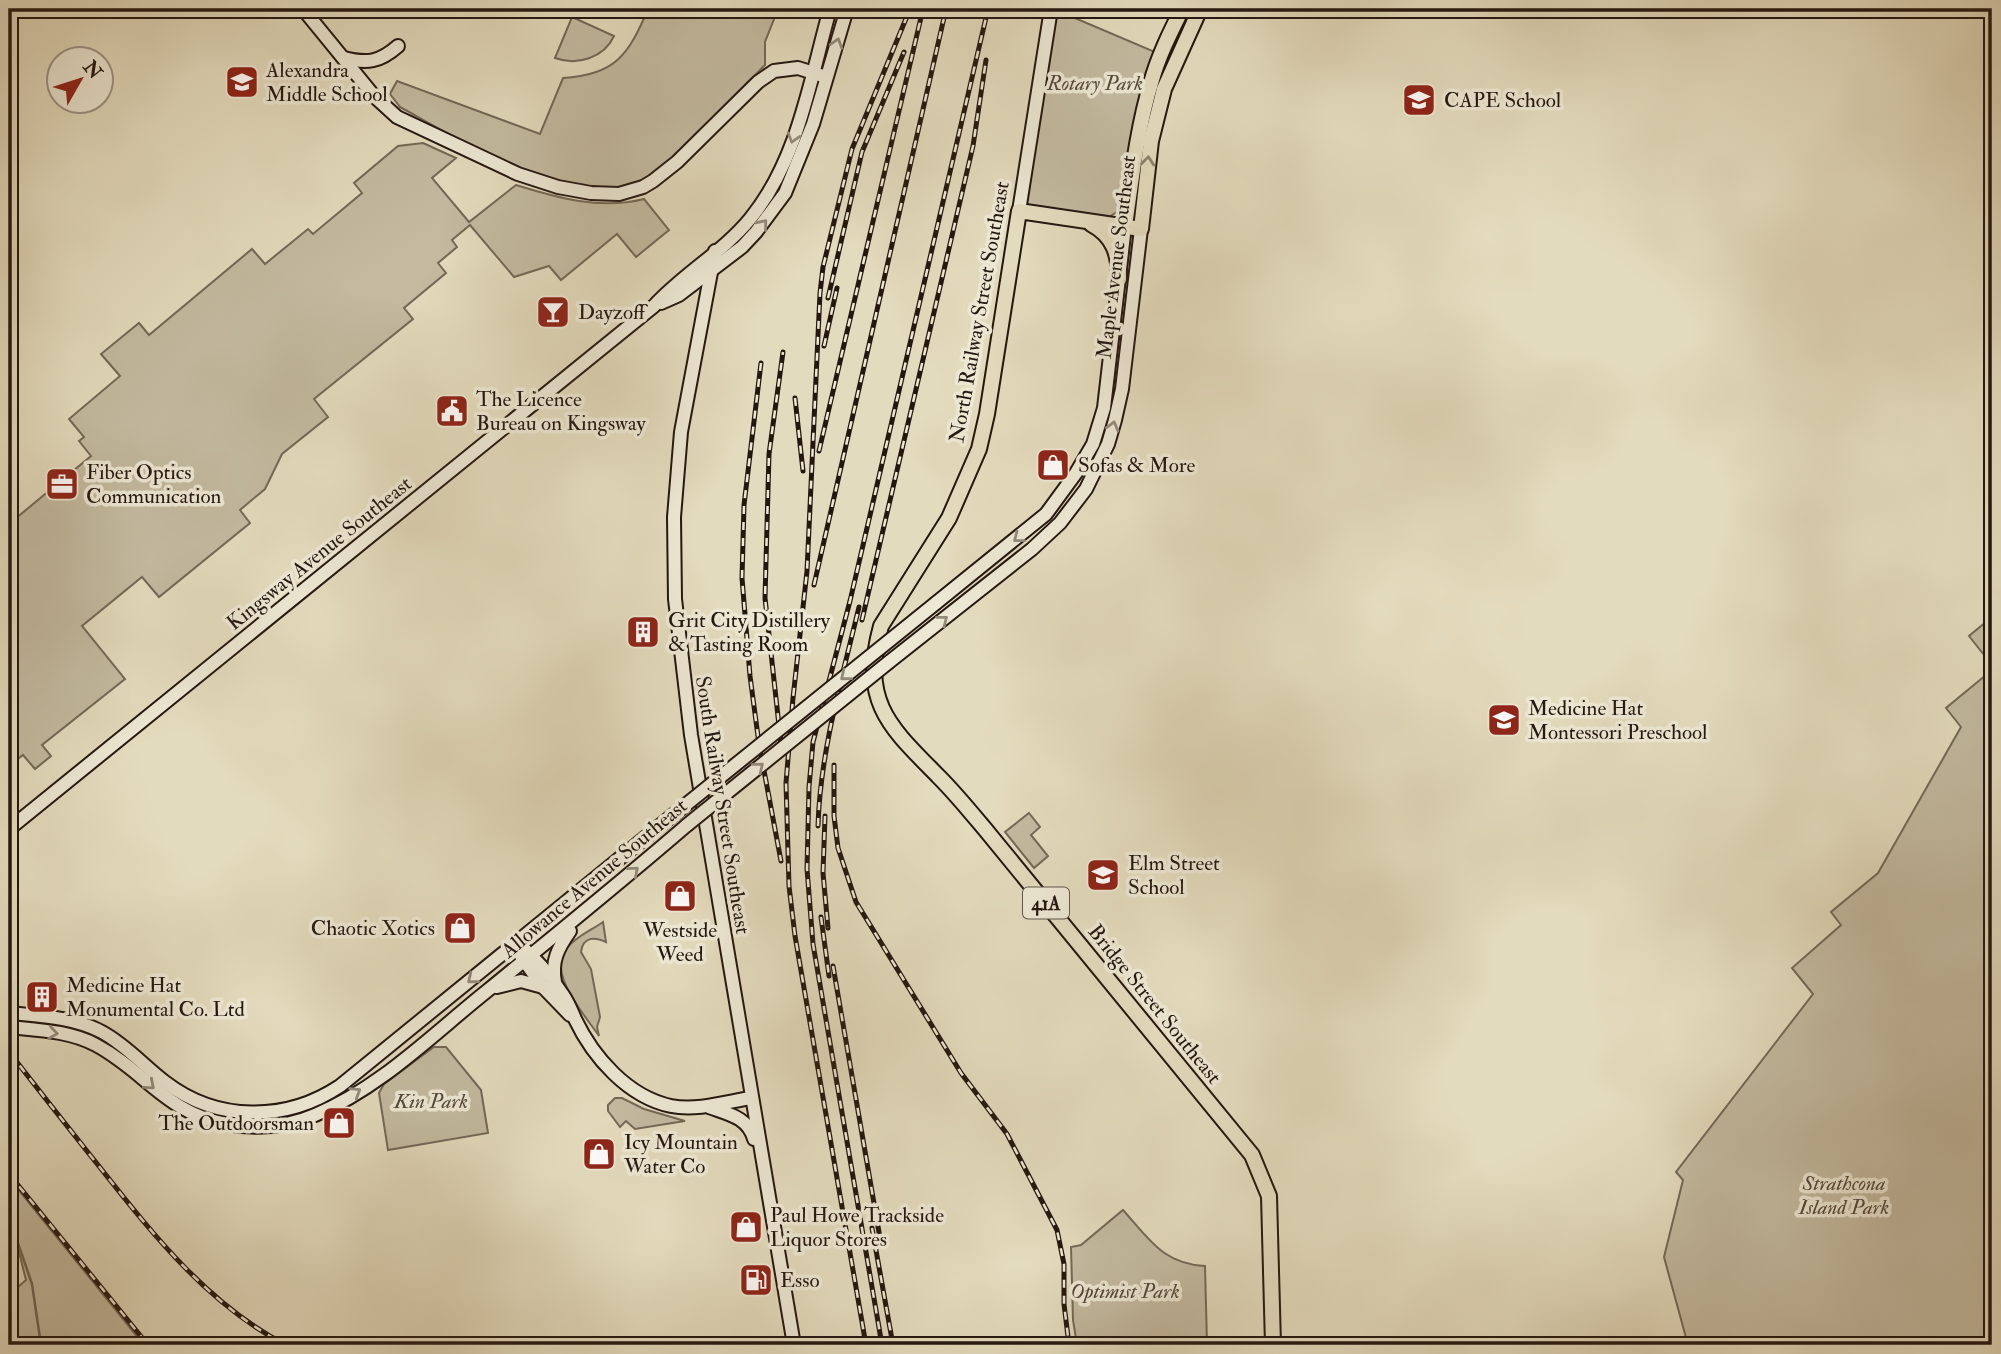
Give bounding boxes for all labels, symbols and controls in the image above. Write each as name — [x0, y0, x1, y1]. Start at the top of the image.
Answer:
one-way arrow — [828, 37, 843, 49]
north arrow — [46, 46, 116, 116]
text: N — [77, 55, 108, 85]
place label: Alexandra Middle School — [265, 57, 388, 108]
school or university icon: Alexandra Middle School — [223, 63, 261, 101]
park label: Rotary Park — [1046, 70, 1143, 97]
school or university icon: CAPE School — [1400, 81, 1438, 119]
place label: CAPE School — [1444, 87, 1562, 114]
one-way arrow — [787, 131, 801, 144]
street label: Maple Avenue Southeast — [1091, 154, 1142, 360]
one-way arrow — [1141, 155, 1156, 166]
street label: North Railway Street Southeast — [943, 179, 1016, 445]
one-way arrow — [755, 219, 768, 231]
bar icon: Dayzoff — [534, 293, 572, 331]
place label: Dayzoff — [578, 299, 649, 326]
place label: The Licence Bureau on Kingsway — [476, 386, 646, 437]
public building icon: The Licence Bureau on Kingsway — [433, 392, 471, 430]
one-way arrow — [1105, 421, 1119, 433]
shop icon: Sofas & More — [1034, 446, 1072, 484]
place label: Sofas & More — [1078, 452, 1196, 479]
place label: Fiber Optics Communication — [86, 459, 222, 510]
office icon: Fiber Optics Communication — [43, 465, 81, 503]
street label: Kingsway Avenue Southeast — [221, 470, 418, 636]
one-way arrow — [1013, 529, 1026, 542]
place label: Grit City Distillery & Tasting Room — [668, 607, 831, 658]
building icon: Grit City Distillery & Tasting Room — [624, 613, 662, 651]
one-way arrow — [935, 615, 947, 628]
one-way arrow — [840, 668, 852, 681]
street label: South Railway Street Southeast — [689, 674, 756, 936]
place label: Medicine Hat Montessori Preschool — [1528, 695, 1708, 746]
school or university icon: Medicine Hat Montessori Preschool — [1485, 701, 1523, 739]
one-way arrow — [751, 763, 764, 775]
street label: Allowance Avenue Southeast — [495, 792, 693, 965]
place label: Elm Street School — [1128, 850, 1220, 901]
school or university icon: Elm Street School — [1084, 856, 1122, 894]
one-way arrow — [626, 867, 639, 879]
shop icon: Westside Weed — [661, 877, 699, 915]
road number: 41A — [1023, 888, 1069, 918]
shop icon: Chaotic Xotics — [441, 909, 479, 947]
place label: Chaotic Xotics — [311, 915, 435, 942]
place label: Westside Weed — [642, 917, 717, 968]
street label: Bridge Street Southeast — [1082, 919, 1227, 1090]
one-way arrow — [467, 971, 480, 983]
place label: Medicine Hat Monumental Co. Ltd — [66, 972, 245, 1023]
building icon: Medicine Hat Monumental Co. Ltd — [23, 978, 61, 1016]
one-way arrow — [47, 1025, 59, 1040]
one-way arrow — [141, 1077, 154, 1089]
one-way arrow — [348, 1087, 361, 1100]
park label: Kin Park — [393, 1088, 468, 1115]
shop icon: The Outdoorsman — [320, 1104, 358, 1142]
place label: The Outdoorsman — [158, 1110, 314, 1137]
place label: Icy Mountain Water Co — [623, 1129, 738, 1180]
shop icon: Icy Mountain Water Co — [580, 1135, 618, 1173]
park label: Strathcona Island Park — [1798, 1170, 1889, 1221]
place label: Paul Howe Trackside Liquor Stores — [770, 1202, 944, 1253]
shop icon: Paul Howe Trackside Liquor Stores — [727, 1208, 765, 1246]
fuel station icon: Esso — [737, 1261, 775, 1299]
place label: Esso — [780, 1267, 820, 1294]
park label: Optimist Park — [1070, 1278, 1180, 1305]

